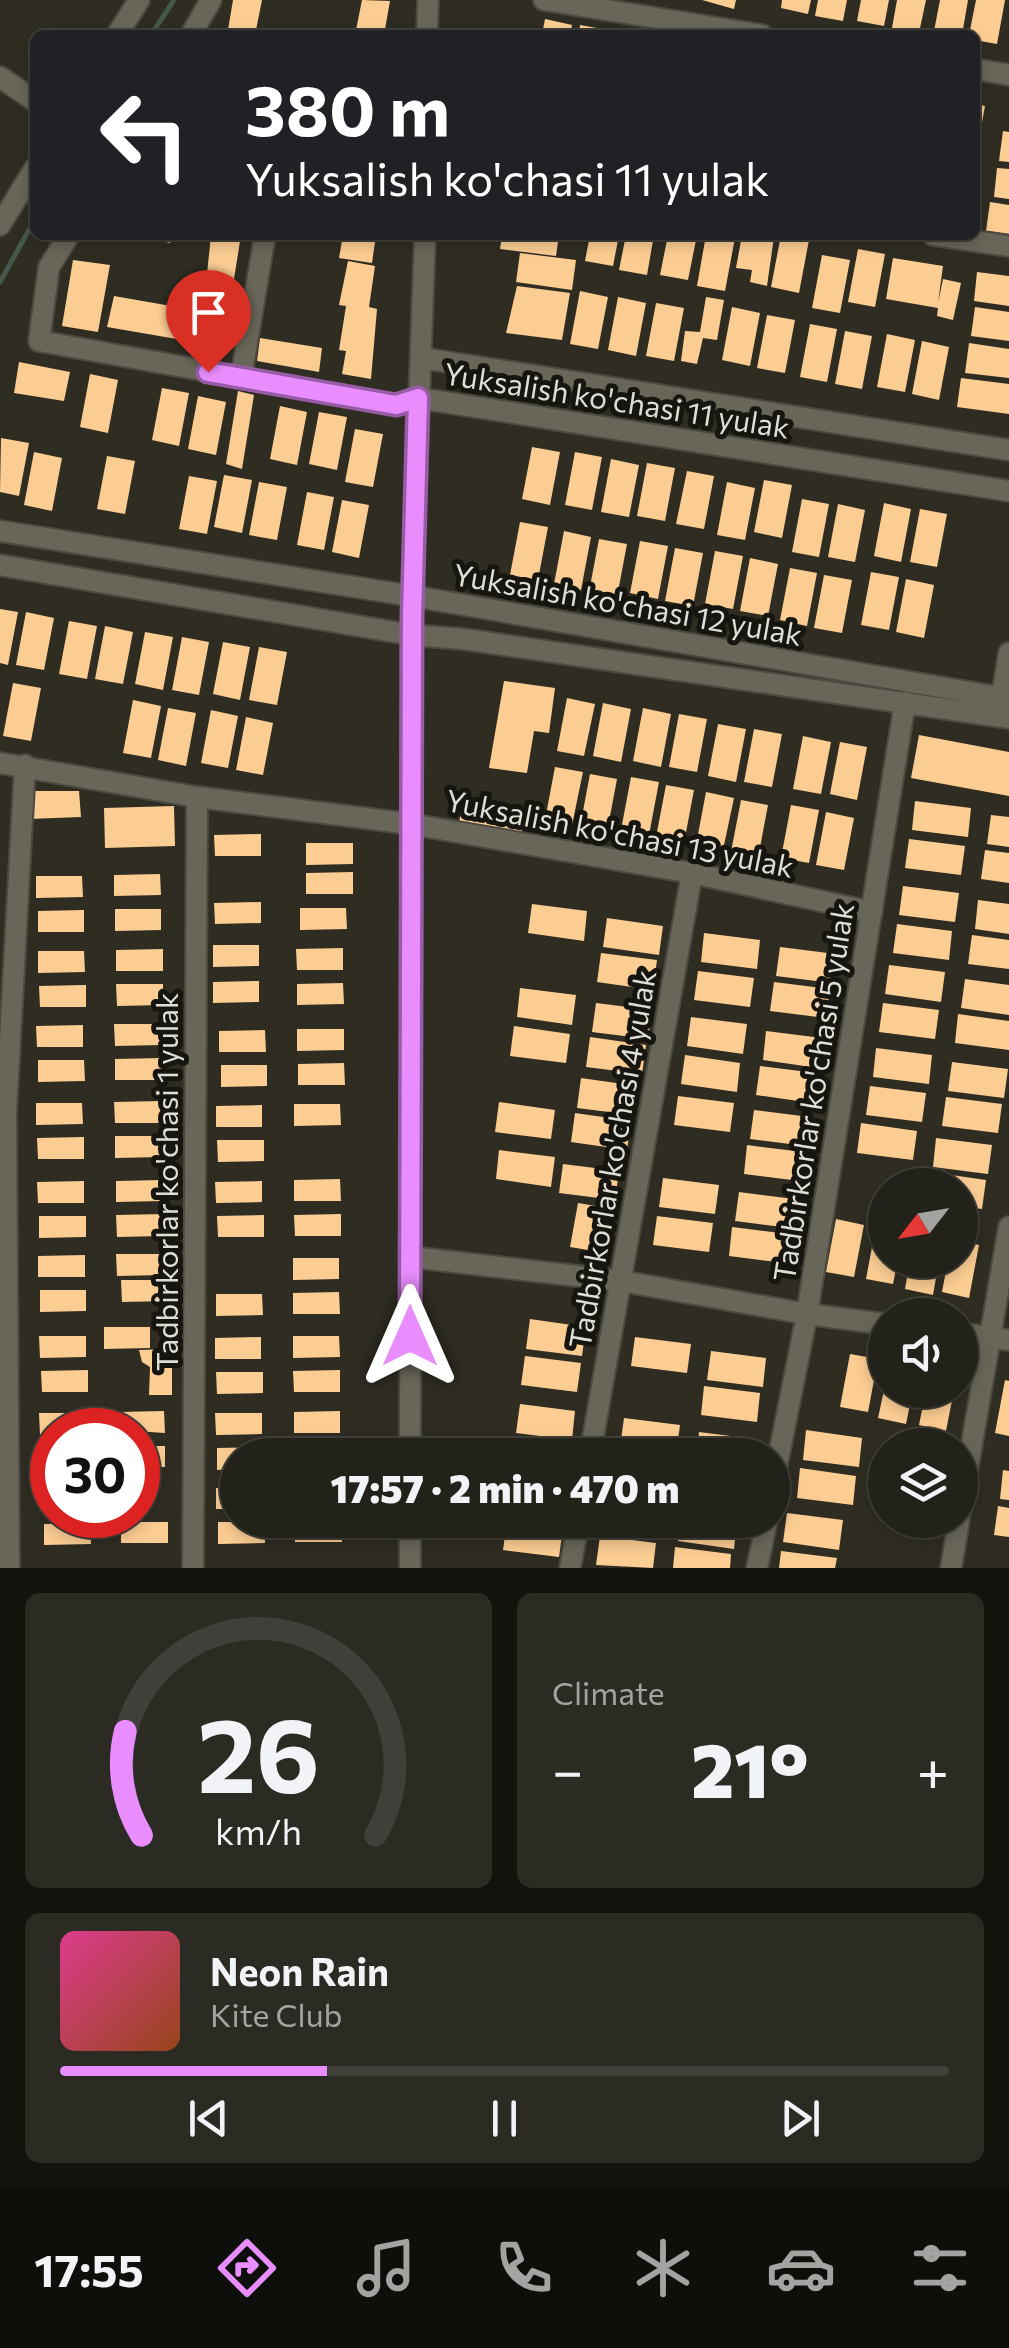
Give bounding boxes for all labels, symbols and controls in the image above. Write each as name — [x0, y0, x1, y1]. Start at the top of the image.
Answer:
text: 380 m — [245, 65, 450, 150]
icon: left — [80, 70, 210, 200]
text: Yuksalish ko'chasi 11 yulak — [245, 150, 769, 205]
pin — [166, 270, 251, 373]
icon: arrive — [181, 285, 236, 340]
street label: Yuksalish ko'chasi 11 yulak — [441, 353, 793, 445]
street label: Yuksalish ko'chasi 12 yulak — [451, 554, 805, 652]
street label: Yuksalish ko'chasi 13 yulak — [443, 780, 797, 884]
street label: Tadbirkorlar ko'chasi 5 yulak — [764, 900, 860, 1284]
street label: Tadbirkorlar ko'chasi 4 yulak — [559, 967, 663, 1351]
street label: Tadbirkorlar ko'chasi 1 yulak — [147, 993, 184, 1371]
north arrow — [868, 1168, 978, 1278]
map controls — [868, 1168, 978, 1538]
position arrow — [358, 1284, 462, 1388]
button: sound — [868, 1298, 978, 1408]
speed limit sign: 30 — [30, 1408, 160, 1538]
button: layers — [868, 1428, 978, 1538]
text: 17:57 · 2 min · 470 m — [331, 1464, 679, 1511]
text: Climate — [552, 1672, 665, 1712]
text: 26 — [197, 1687, 320, 1814]
text: 21° — [691, 1722, 809, 1813]
text: − — [552, 1735, 583, 1802]
text: + — [917, 1735, 949, 1802]
text: km/h — [215, 1809, 302, 1852]
text: Neon Rain — [210, 1947, 389, 1994]
text: Kite Club — [210, 1994, 342, 2034]
icon: previous — [181, 2091, 236, 2146]
icon: pause — [477, 2091, 532, 2146]
icon: next — [773, 2091, 828, 2146]
icon: directions — [212, 2233, 282, 2303]
icon: music — [351, 2233, 421, 2303]
icon: phone — [489, 2233, 559, 2303]
icon: climate — [628, 2233, 698, 2303]
icon: car — [766, 2233, 836, 2303]
icon: filters — [905, 2233, 975, 2303]
text: 17:55 — [34, 2241, 144, 2296]

